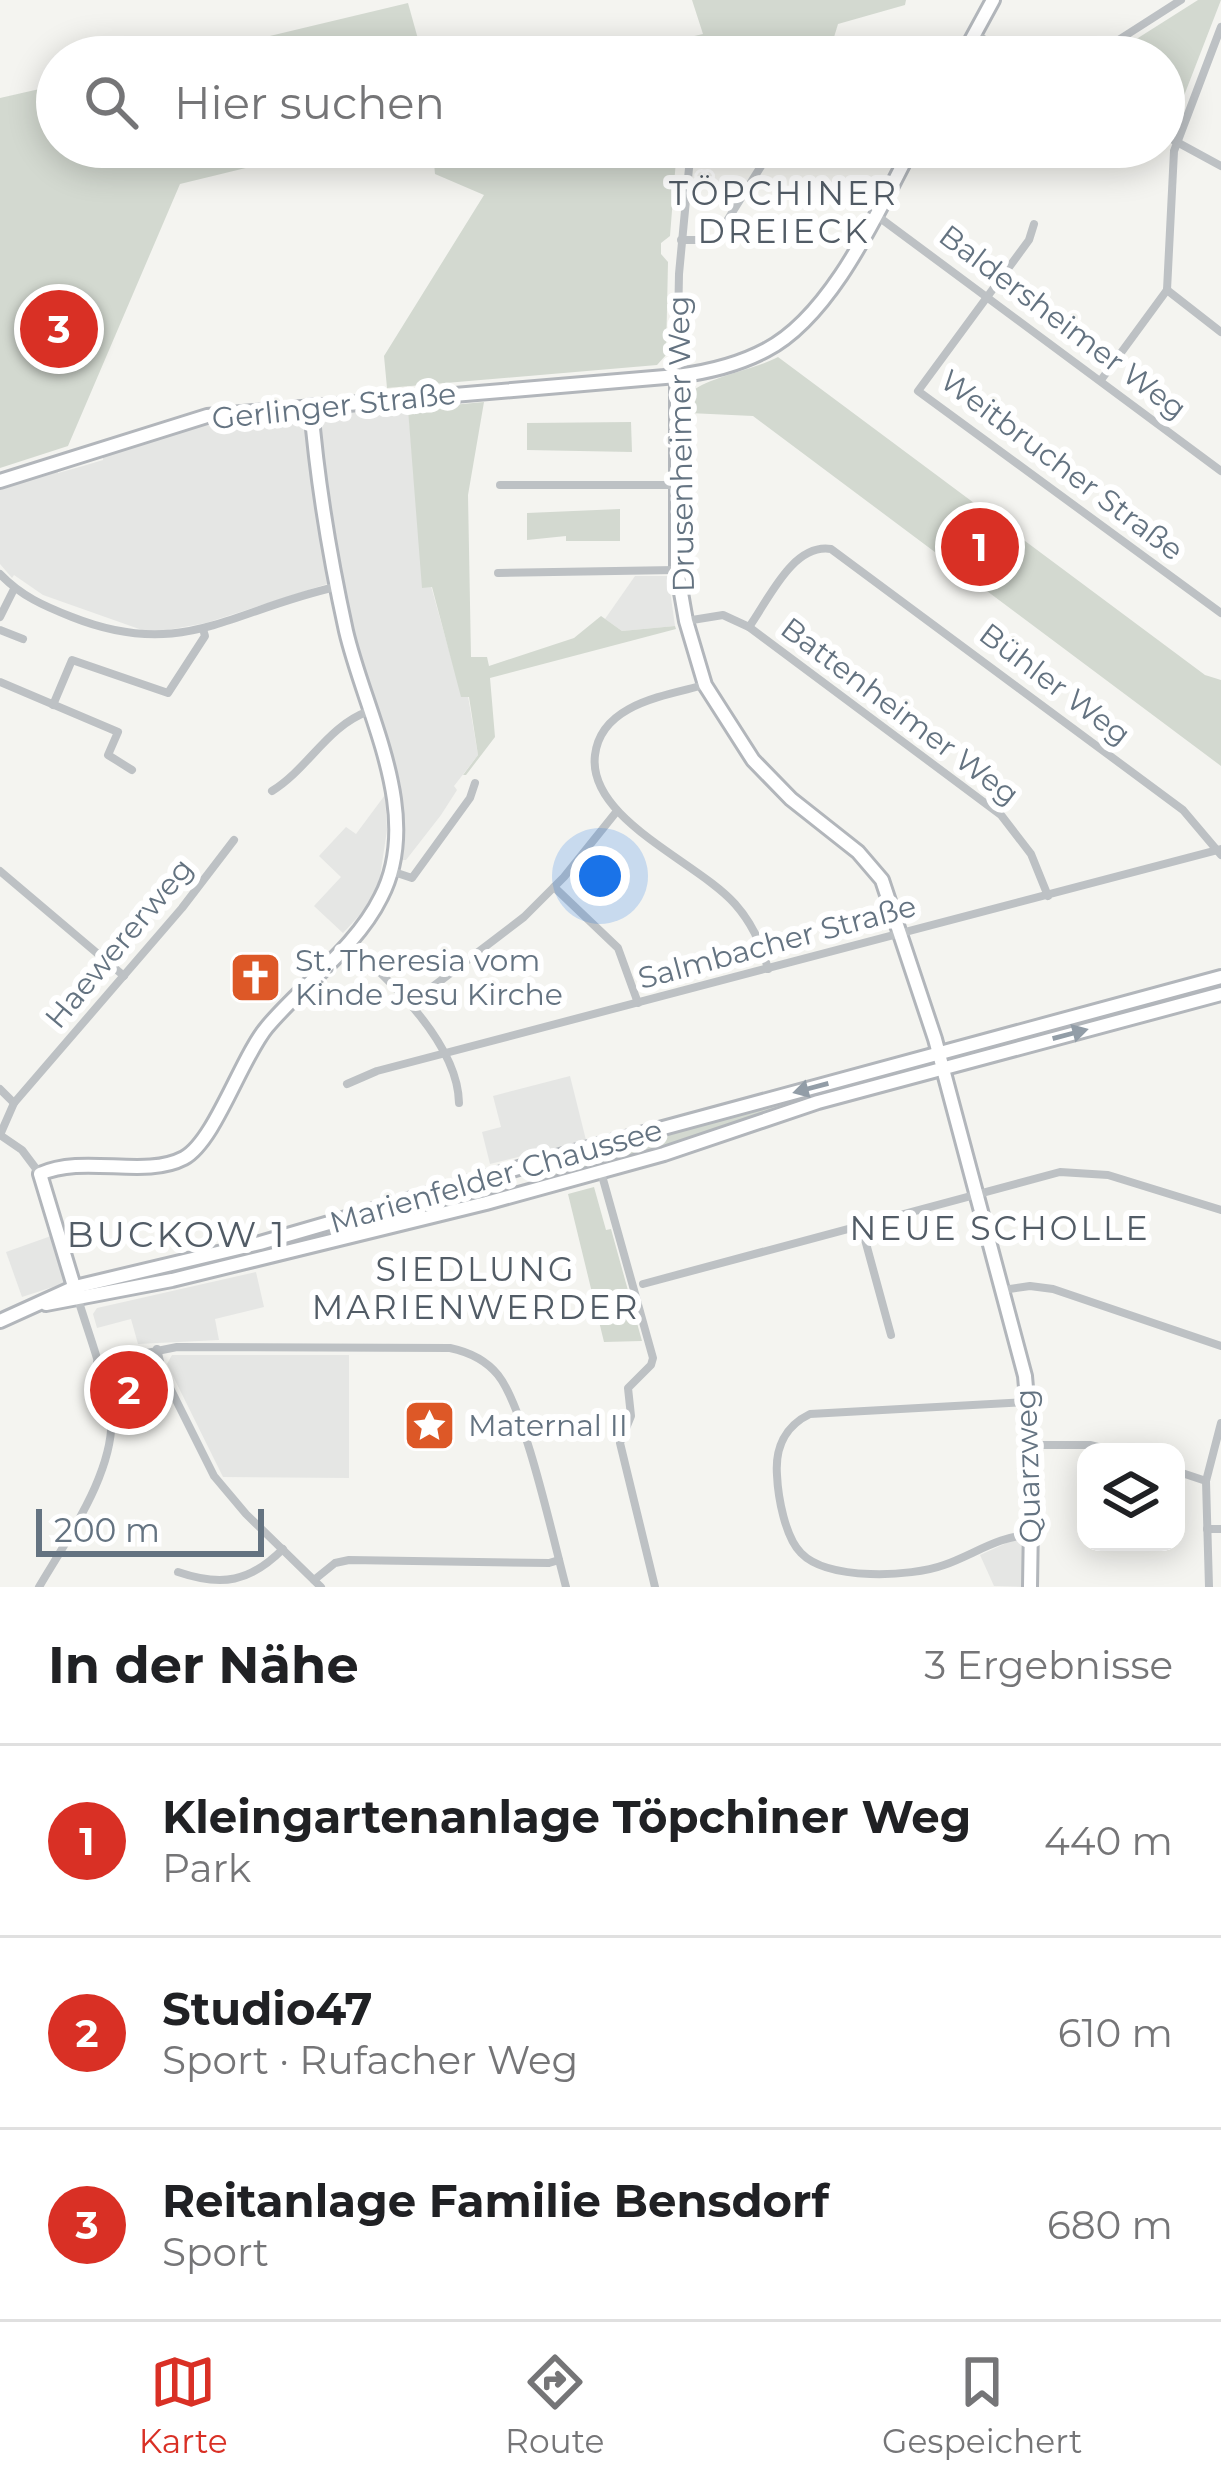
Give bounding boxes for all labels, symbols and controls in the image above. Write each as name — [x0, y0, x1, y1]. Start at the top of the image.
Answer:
search box — [36, 36, 1185, 168]
icon: search — [78, 69, 144, 135]
text: Hier suchen — [174, 75, 445, 130]
district label: TÖPCHINER DREIECK — [669, 173, 899, 251]
street label: Baldersheimer Weg — [932, 217, 1194, 427]
pin: 3 — [20, 284, 98, 374]
street label: Drusenheimer Weg — [660, 295, 702, 593]
street label: Weitbrucher Straße — [933, 362, 1191, 568]
street label: Gerlinger Straße — [210, 375, 458, 437]
pin: 1 — [941, 502, 1019, 592]
street label: Battenheimer Weg — [774, 609, 1026, 813]
street label: Bühler Weg — [972, 615, 1138, 753]
your location — [570, 846, 630, 906]
street label: Haewererweg — [37, 850, 201, 1036]
street label: Salmbacher Straße — [634, 887, 920, 997]
place label: St. Theresia vom Kinde Jesu Kirche — [295, 942, 563, 1013]
church icon: St. Theresia vom Kinde Jesu Kirche — [228, 949, 284, 1005]
one-way arrow — [1052, 1024, 1089, 1043]
one-way arrow — [792, 1079, 829, 1098]
street label: Marienfelder Chaussee — [326, 1111, 666, 1241]
district label: NEUE SCHOLLE — [850, 1208, 1150, 1248]
district label: BUCKOW 1 — [66, 1212, 288, 1256]
district label: SIEDLUNG MARIENWERDER — [312, 1249, 640, 1327]
pin: 2 — [90, 1345, 168, 1435]
street label: Quarzweg — [1007, 1388, 1049, 1544]
place icon: Maternal II — [401, 1397, 457, 1453]
place label: Maternal II — [468, 1407, 628, 1444]
map controls — [1077, 1443, 1185, 1551]
button: layers — [1077, 1443, 1185, 1551]
scale bar — [36, 1503, 264, 1556]
text: 200 m — [54, 1510, 160, 1550]
text: In der Nähe — [48, 1634, 359, 1696]
text: 3 Ergebnisse — [924, 1641, 1173, 1689]
text: Kleingartenanlage Töpchiner Weg — [162, 1789, 971, 1844]
text: 1 — [79, 1817, 95, 1865]
text: 440 m — [1044, 1817, 1173, 1865]
text: Park — [162, 1844, 251, 1892]
text: Studio47 — [162, 1981, 372, 2036]
text: 2 — [75, 2009, 99, 2057]
text: 610 m — [1058, 2009, 1173, 2057]
text: Sport · Rufacher Weg — [162, 2036, 578, 2084]
text: Reitanlage Familie Bensdorf — [162, 2173, 829, 2228]
text: 3 — [75, 2201, 99, 2249]
text: 680 m — [1047, 2201, 1173, 2249]
text: Sport — [162, 2228, 269, 2276]
tab: Karte — [139, 2349, 228, 2461]
tab: Route — [505, 2349, 604, 2461]
tab: Gespeichert — [882, 2349, 1082, 2461]

